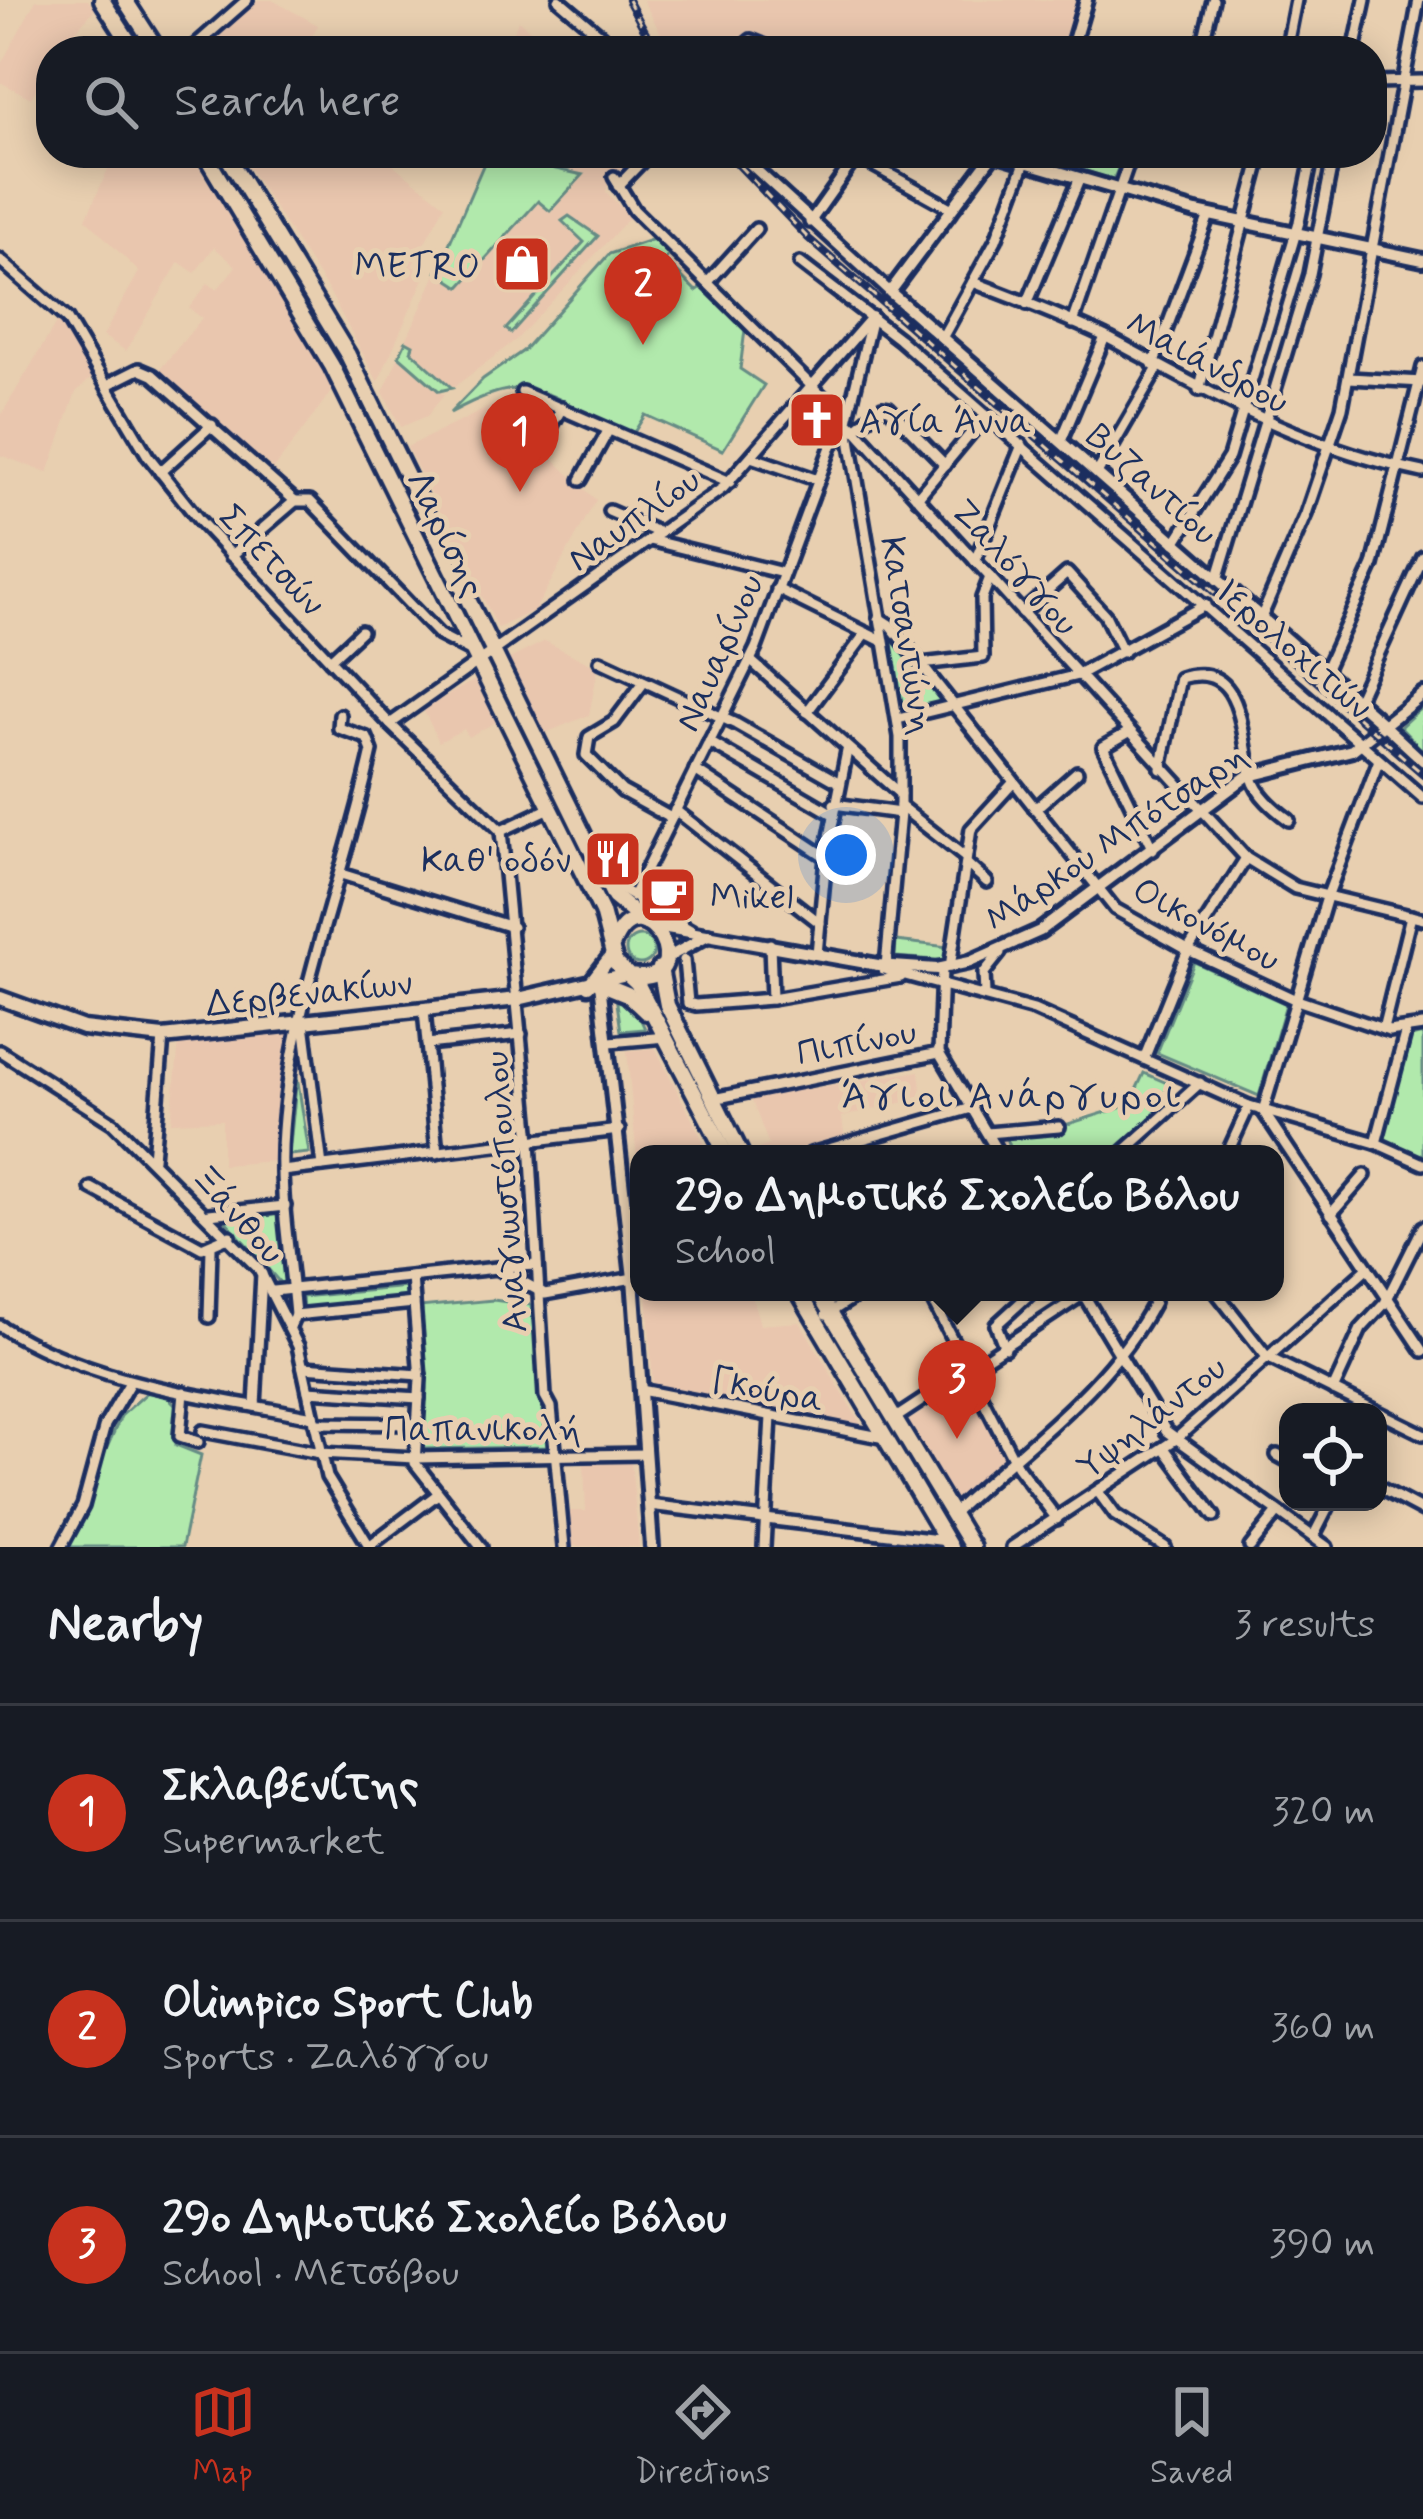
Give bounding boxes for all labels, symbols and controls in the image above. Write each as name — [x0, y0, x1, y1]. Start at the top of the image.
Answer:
search box — [36, 36, 1387, 168]
icon: search — [78, 69, 144, 135]
text: Search here — [174, 73, 401, 132]
shop icon: METRO — [491, 233, 553, 295]
place label: METRO — [355, 244, 480, 291]
pin: 2 — [604, 246, 682, 345]
street label: Μαιάνδρου — [1117, 301, 1296, 427]
church icon: Αγία Άννα — [786, 389, 848, 451]
pin: 1 — [481, 393, 559, 492]
place label: Αγία Άννα — [859, 400, 1032, 447]
street label: Βυζαντίου — [1075, 414, 1226, 557]
street label: Ναυπλίου — [559, 458, 711, 584]
street label: Λαρίσης — [393, 463, 495, 606]
street label: Ζαλόγγου — [939, 490, 1088, 647]
street label: Σπετσών — [207, 495, 334, 627]
street label: Κατσαντώνη — [867, 533, 944, 738]
street label: Ναυαρίνου — [666, 567, 777, 739]
street label: Ιερολοχιτών — [1205, 570, 1381, 732]
street label: Μάρκου Μπότσαρη — [976, 733, 1258, 944]
your location — [816, 825, 876, 885]
restaurant icon: Καθ' οδόν — [582, 828, 644, 890]
place label: Καθ' οδόν — [421, 839, 571, 886]
cafe icon: Mikel — [637, 864, 699, 926]
street label: Οικονόμου — [1123, 868, 1287, 985]
place label: Mikel — [710, 875, 793, 922]
street label: Δερβενακίων — [204, 961, 415, 1030]
street label: Πιπίνου — [793, 1010, 920, 1079]
street label: Αναγνωστόπουλου — [474, 1049, 541, 1334]
district label: Άγιοι Ανάργυροι — [841, 1072, 1183, 1123]
popup — [630, 1145, 1284, 1301]
street label: Ξάνθου — [179, 1155, 294, 1275]
text: 29ο Δημοτικό Σχολείο Βόλου — [675, 1168, 1239, 1227]
text: School — [675, 1227, 776, 1278]
pin: 3 — [918, 1340, 996, 1439]
street label: Υψηλάντου — [1069, 1346, 1237, 1492]
street label: Γκούρα — [707, 1357, 828, 1425]
map controls — [1279, 1403, 1387, 1511]
button: locate — [1279, 1403, 1387, 1511]
street label: Παπανικολή — [385, 1408, 581, 1455]
text: Nearby — [48, 1592, 203, 1658]
text: 3 results — [1234, 1600, 1375, 1651]
text: Σκλαβενίτης — [162, 1758, 419, 1817]
text: 1 — [78, 1787, 96, 1838]
text: 320 m — [1272, 1787, 1375, 1838]
text: Supermarket — [162, 1817, 385, 1868]
text: Olimpico Sport Club — [162, 1974, 533, 2033]
text: 2 — [77, 2003, 97, 2054]
text: 360 m — [1271, 2003, 1375, 2054]
text: Sports · Ζαλόγγου — [162, 2033, 489, 2084]
text: 29ο Δημοτικό Σχολείο Βόλου — [162, 2190, 726, 2249]
text: 3 — [78, 2219, 96, 2270]
text: 390 m — [1269, 2219, 1375, 2270]
text: School · Μετσόβου — [162, 2249, 459, 2300]
tab: Map — [190, 2379, 256, 2495]
tab: Directions — [635, 2379, 771, 2495]
tab: Saved — [1150, 2379, 1233, 2495]

